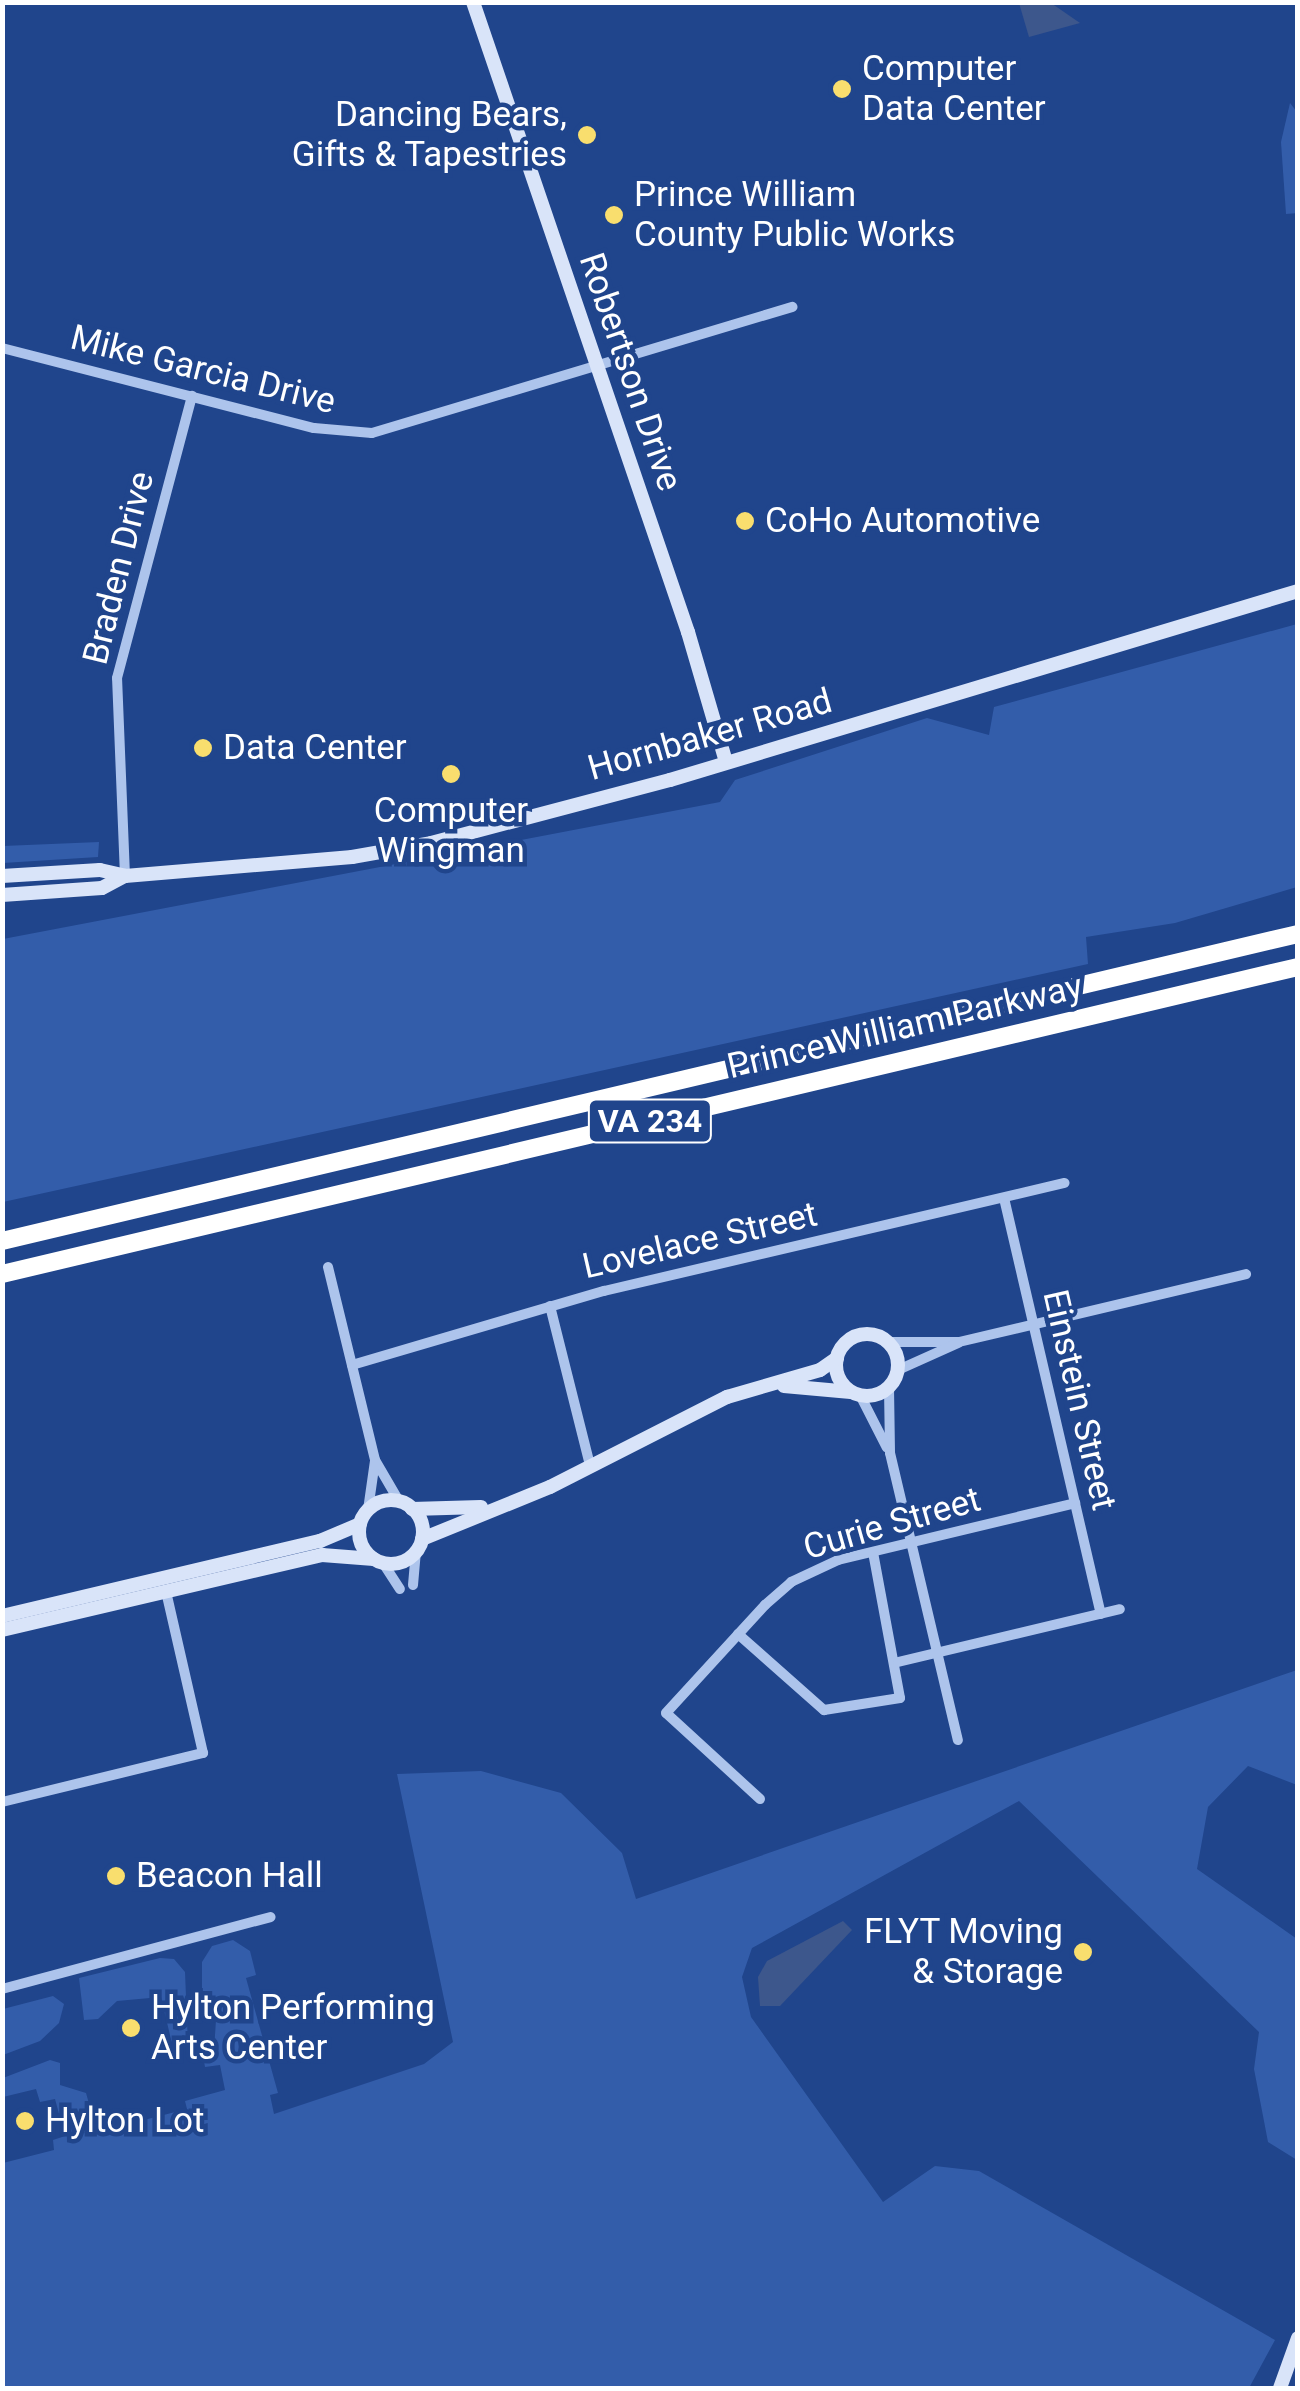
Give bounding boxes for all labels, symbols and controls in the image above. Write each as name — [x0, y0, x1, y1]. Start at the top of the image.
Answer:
place label: Computer Data Center — [862, 48, 1046, 130]
marker: Computer Data Center — [831, 78, 853, 100]
place label: Dancing Bears, Gifts & Tapestries — [291, 94, 567, 176]
marker: Dancing Bears, Gifts & Tapestries — [576, 124, 598, 146]
place label: Prince William County Public Works — [634, 174, 955, 256]
marker: Prince William County Public Works — [603, 204, 625, 226]
street label: Robertson Drive — [570, 248, 690, 496]
street label: Mike Garcia Drive — [66, 317, 340, 423]
street label: Braden Drive — [75, 467, 163, 669]
place label: CoHo Automotive — [765, 500, 1040, 542]
marker: CoHo Automotive — [734, 510, 756, 532]
street label: Hornbaker Road — [583, 680, 837, 790]
place label: Data Center — [223, 727, 407, 769]
marker: Data Center — [192, 737, 214, 759]
marker: Computer Wingman — [440, 763, 462, 785]
place label: Computer Wingman — [374, 790, 528, 872]
street label: Prince William Parkway — [723, 966, 1087, 1088]
road number: VA 234 — [588, 1094, 712, 1148]
street label: Lovelace Street — [579, 1194, 821, 1288]
street label: Einstein Street — [1033, 1286, 1125, 1514]
street label: Curie Street — [799, 1479, 985, 1569]
place label: Beacon Hall — [136, 1855, 323, 1897]
marker: Beacon Hall — [105, 1865, 127, 1887]
place label: FLYT Moving & Storage — [863, 1911, 1063, 1993]
marker: FLYT Moving & Storage — [1072, 1941, 1094, 1963]
place label: Hylton Performing Arts Center — [151, 1987, 435, 2069]
marker: Hylton Performing Arts Center — [120, 2017, 142, 2039]
place label: Hylton Lot — [45, 2100, 204, 2142]
marker: Hylton Lot — [14, 2110, 36, 2132]

